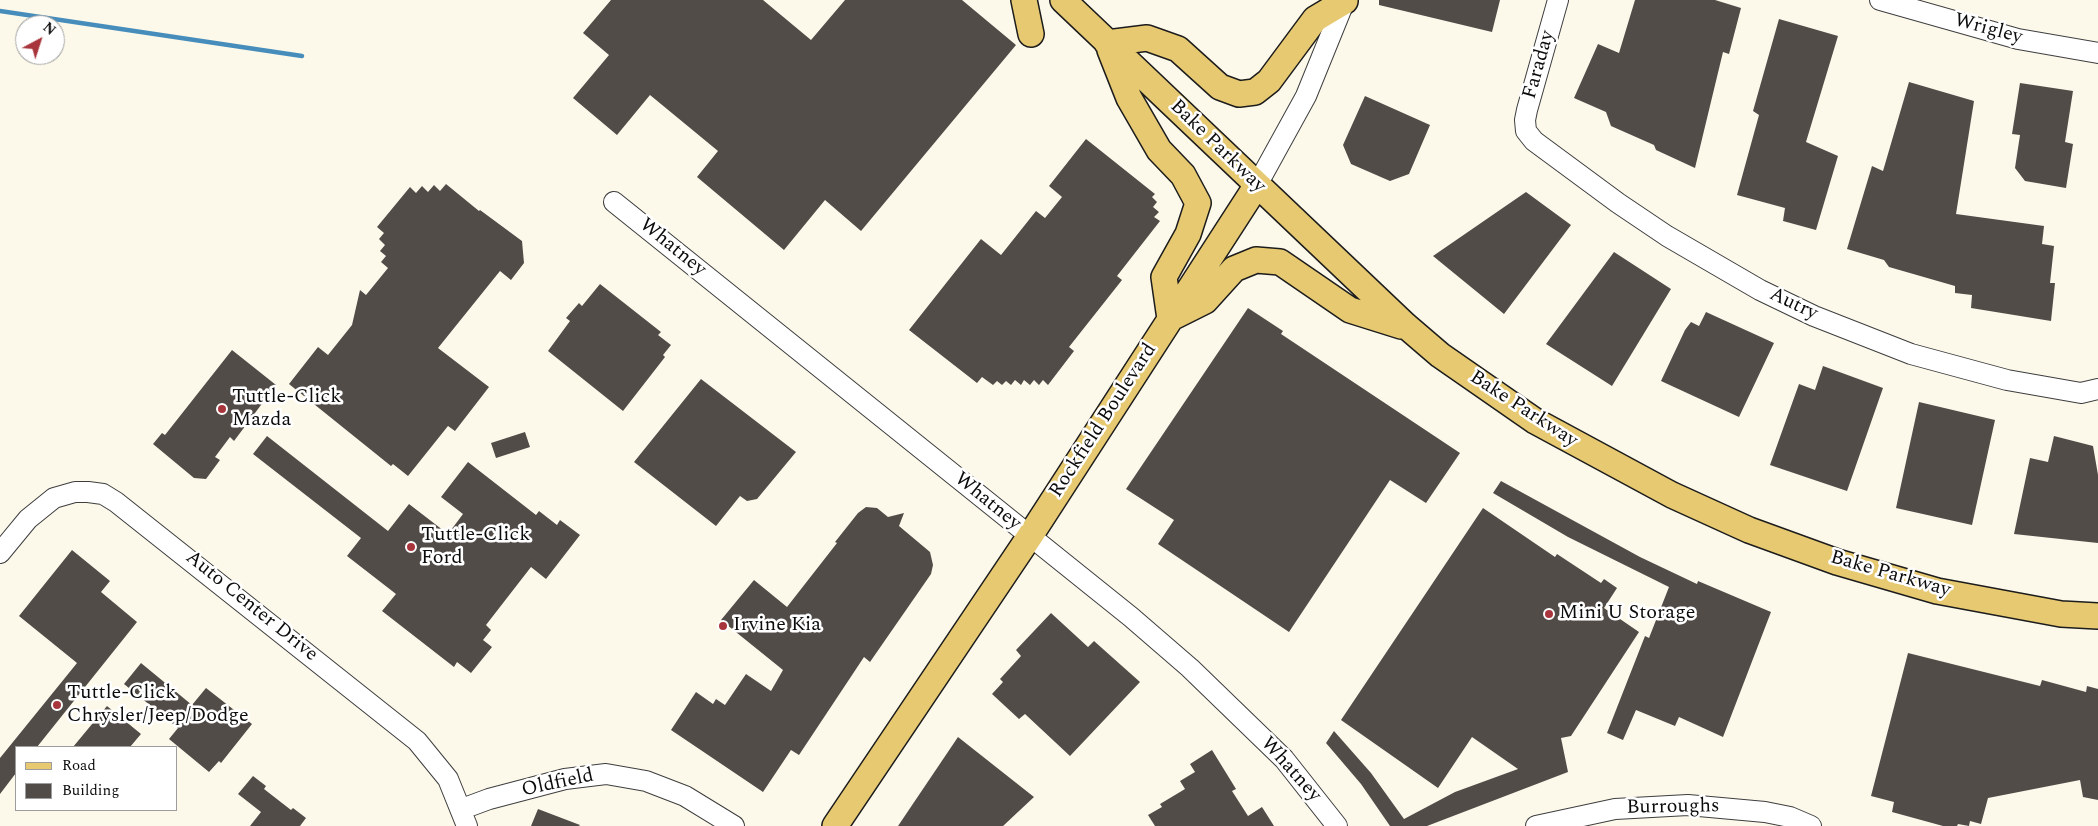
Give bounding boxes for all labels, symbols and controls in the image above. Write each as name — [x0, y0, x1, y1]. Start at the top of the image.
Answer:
street label: Wrigley — [1951, 9, 2025, 51]
north arrow — [15, 15, 65, 65]
text: N — [38, 17, 60, 41]
street label: Faraday — [1519, 28, 1561, 102]
street label: Bake Parkway — [1164, 95, 1270, 199]
street label: Whatney — [634, 214, 710, 282]
street label: Autry — [1765, 283, 1821, 327]
street label: Rockfield Boulevard — [1045, 339, 1163, 503]
street label: Bake Parkway — [1465, 366, 1581, 454]
place label: Tuttle-Click Mazda — [232, 386, 341, 433]
marker: Tuttle-Click Mazda — [216, 403, 228, 415]
street label: Whatney — [949, 468, 1025, 536]
place label: Tuttle-Click Ford — [421, 524, 530, 571]
marker: Tuttle-Click Ford — [405, 541, 417, 553]
street label: Auto Center Drive — [180, 546, 322, 668]
street label: Bake Parkway — [1827, 546, 1953, 604]
place label: Mini U Storage — [1559, 602, 1695, 626]
marker: Mini U Storage — [1543, 608, 1555, 620]
place label: Irvine Kia — [733, 614, 821, 638]
marker: Irvine Kia — [717, 620, 729, 632]
place label: Tuttle-Click Chrysler/Jeep/Dodge — [67, 682, 249, 729]
marker: Tuttle-Click Chrysler/Jeep/Dodge — [51, 699, 63, 711]
street label: Whatney — [1255, 733, 1325, 807]
legend — [15, 746, 178, 811]
text: Road — [62, 754, 96, 777]
street label: Oldfield — [520, 765, 596, 803]
text: Building — [62, 779, 119, 802]
street label: Burroughs — [1626, 795, 1720, 821]

